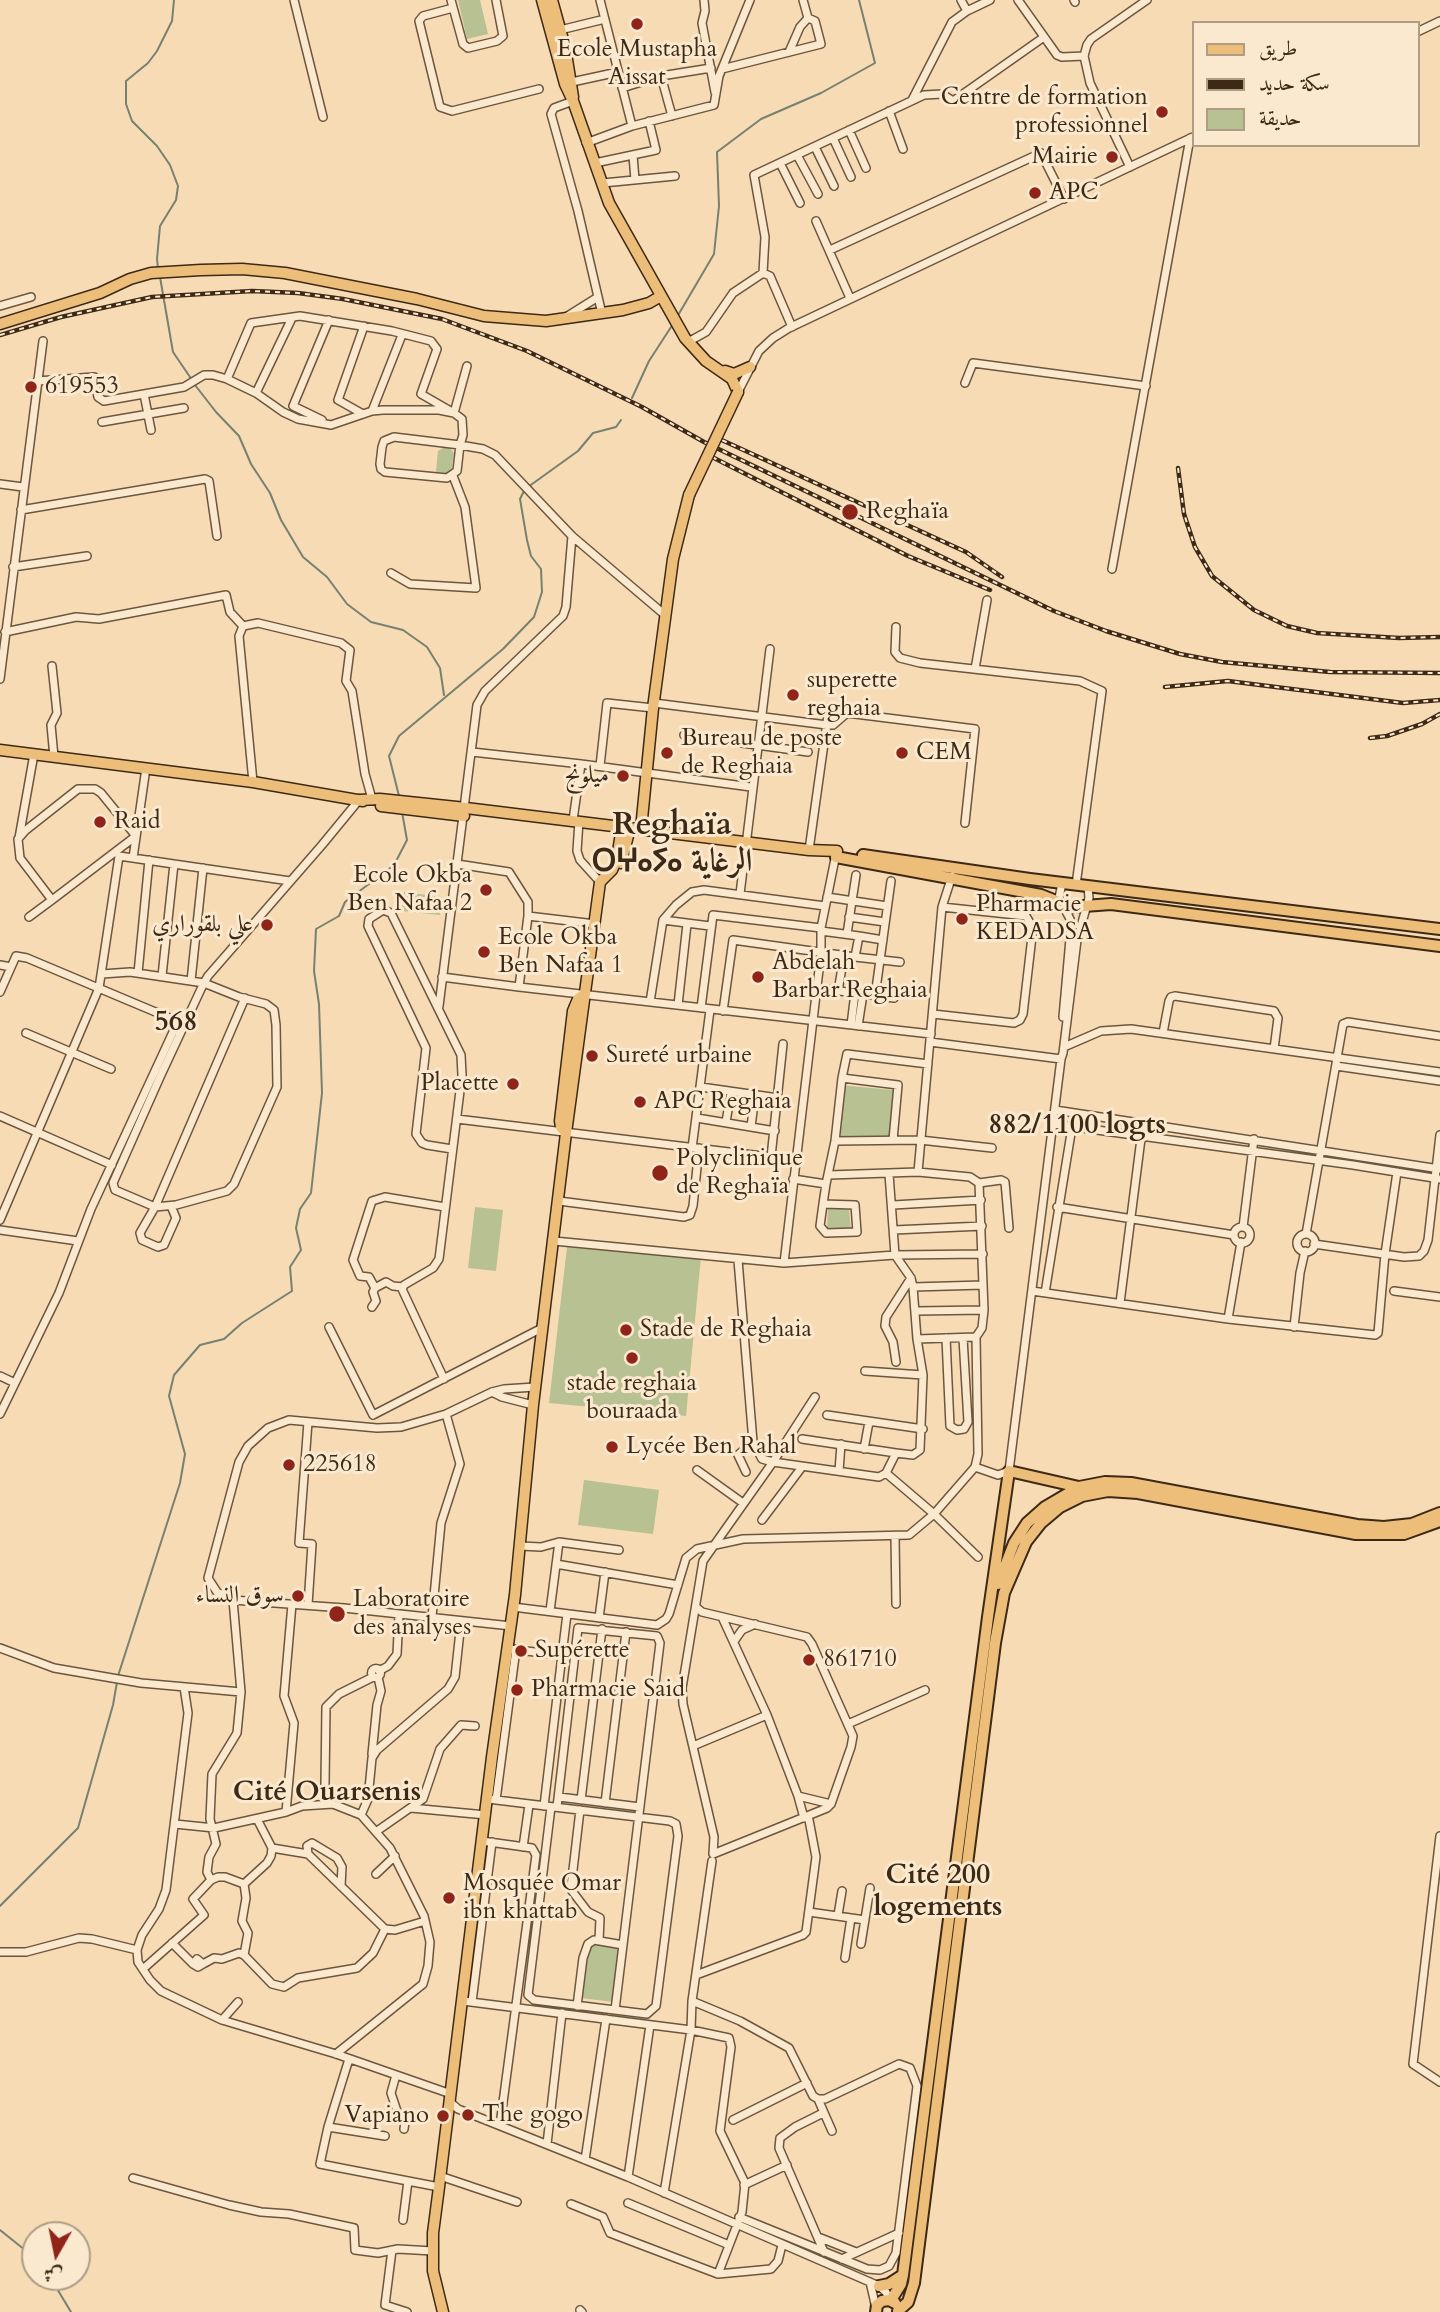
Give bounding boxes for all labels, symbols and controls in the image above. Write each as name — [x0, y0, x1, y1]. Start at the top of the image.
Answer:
marker: Ecole Mustapha Aissat — [629, 16, 645, 32]
legend — [1192, 21, 1419, 147]
text: طريق — [1259, 34, 1297, 63]
place label: Ecole Mustapha Aissat — [557, 36, 717, 92]
text: سكة حديد — [1259, 69, 1330, 98]
place label: Centre de formation professionnel — [941, 84, 1148, 140]
marker: Centre de formation professionnel — [1154, 104, 1170, 120]
text: حديقة — [1259, 104, 1302, 133]
place label: Mairie — [1032, 143, 1098, 171]
marker: Mairie — [1104, 149, 1120, 165]
place label: APC — [1049, 179, 1099, 207]
marker: APC — [1027, 185, 1043, 201]
place label: 619553 — [45, 373, 119, 401]
marker: 619553 — [23, 379, 39, 395]
place label: Reghaïa — [866, 498, 949, 526]
marker: Reghaïa — [840, 502, 860, 522]
place label: superette reghaia — [807, 667, 898, 723]
marker: superette reghaia — [785, 687, 801, 703]
place label: Bureau de poste de Reghaia — [681, 725, 842, 781]
place label: CEM — [916, 739, 972, 767]
marker: Bureau de poste de Reghaia — [659, 745, 675, 761]
marker: CEM — [894, 745, 910, 761]
place label: ميلونج — [565, 762, 609, 790]
marker: ميلونج — [615, 768, 631, 784]
place label: Raid — [114, 808, 161, 836]
district label: Reghaïa ⵔⵖⴰⵢⴰ الرغاية — [592, 808, 752, 883]
marker: Raid — [92, 814, 108, 830]
place label: Ecole Okba Ben Nafaa 2 — [347, 862, 472, 918]
marker: Ecole Okba Ben Nafaa 2 — [478, 882, 494, 898]
place label: Pharmacie KEDADSA — [976, 891, 1094, 947]
place label: علي بلقوراري — [152, 911, 253, 939]
marker: Pharmacie KEDADSA — [954, 911, 970, 927]
marker: علي بلقوراري — [259, 917, 275, 933]
place label: Ecole Okba Ben Nafaa 1 — [498, 924, 623, 980]
marker: Ecole Okba Ben Nafaa 1 — [476, 944, 492, 960]
place label: Abdelah Barbar Reghaia — [772, 949, 928, 1005]
marker: Abdelah Barbar Reghaia — [750, 969, 766, 985]
district label: 568 — [154, 1007, 198, 1041]
place label: Sureté urbaine — [606, 1042, 752, 1070]
marker: Sureté urbaine — [584, 1048, 600, 1064]
place label: Placette — [420, 1070, 499, 1098]
marker: Placette — [505, 1076, 521, 1092]
place label: APC Reghaia — [654, 1088, 792, 1116]
marker: APC Reghaia — [632, 1094, 648, 1110]
district label: 882/1100 logts — [988, 1110, 1166, 1144]
place label: Polyclinique de Reghaïa — [676, 1145, 803, 1201]
marker: Polyclinique de Reghaïa — [650, 1163, 670, 1183]
place label: Stade de Reghaia — [640, 1316, 812, 1344]
marker: Stade de Reghaia — [618, 1322, 634, 1338]
marker: stade reghaia bouraada — [624, 1350, 640, 1366]
place label: stade reghaia bouraada — [567, 1370, 697, 1426]
place label: Lycée Ben Rahal — [626, 1433, 796, 1461]
marker: Lycée Ben Rahal — [604, 1439, 620, 1455]
place label: 225618 — [303, 1451, 377, 1479]
marker: 225618 — [281, 1457, 297, 1473]
place label: سوق النساء — [196, 1582, 284, 1610]
place label: Laboratoire des analyses — [353, 1586, 471, 1642]
marker: سوق النساء — [290, 1588, 306, 1604]
marker: Laboratoire des analyses — [327, 1604, 347, 1624]
place label: Supérette — [535, 1637, 630, 1665]
marker: Supérette — [513, 1643, 529, 1659]
place label: 861710 — [823, 1646, 897, 1674]
marker: 861710 — [801, 1652, 817, 1668]
place label: Pharmacie Said — [531, 1676, 685, 1704]
marker: Pharmacie Said — [509, 1682, 525, 1698]
district label: Cité Ouarsenis — [233, 1777, 421, 1811]
district label: Cité 200 logements — [874, 1860, 1002, 1926]
place label: Mosquée Omar ibn khattab — [463, 1870, 621, 1926]
marker: Mosquée Omar ibn khattab — [441, 1890, 457, 1906]
place label: The gogo — [482, 2101, 583, 2129]
place label: Vapiano — [344, 2102, 429, 2130]
marker: The gogo — [460, 2107, 476, 2123]
marker: Vapiano — [435, 2108, 451, 2124]
north arrow — [21, 2221, 91, 2291]
text: ش — [42, 2260, 64, 2289]

